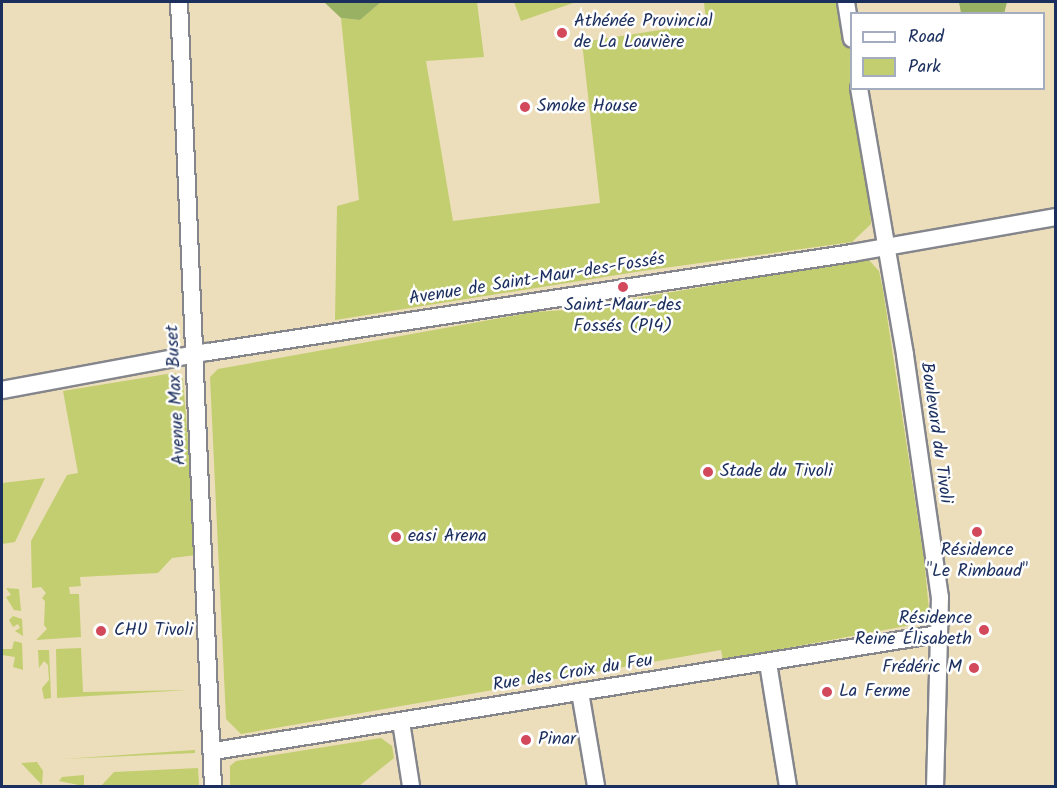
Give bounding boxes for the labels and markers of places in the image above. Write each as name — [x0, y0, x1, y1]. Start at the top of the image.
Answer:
place label: Athénée Provincial de La Louvière — [574, 12, 713, 54]
marker: Athénée Provincial de La Louvière — [555, 26, 569, 40]
place label: Smoke House — [537, 96, 637, 118]
marker: Smoke House — [518, 100, 532, 114]
marker: Saint-Maur-des Fossés (P14) — [616, 280, 630, 294]
place label: Saint-Maur-des Fossés (P14) — [564, 296, 682, 338]
place label: Stade du Tivoli — [720, 461, 832, 483]
marker: Stade du Tivoli — [701, 465, 715, 479]
marker: Résidence "Le Rimbaud" — [970, 525, 984, 539]
place label: easi Arena — [408, 526, 487, 548]
marker: easi Arena — [389, 530, 403, 544]
place label: Résidence "Le Rimbaud" — [926, 541, 1028, 584]
place label: Résidence Reine Élisabeth — [855, 609, 972, 652]
place label: CHU Tivoli — [114, 620, 193, 642]
marker: CHU Tivoli — [92, 622, 110, 640]
marker: Résidence Reine Élisabeth — [977, 623, 991, 637]
place label: Frédéric M — [882, 657, 962, 679]
marker: Frédéric M — [967, 661, 981, 675]
place label: La Ferme — [839, 681, 910, 703]
marker: La Ferme — [820, 685, 834, 699]
place label: Pinar — [538, 729, 576, 751]
marker: Pinar — [519, 733, 533, 747]

